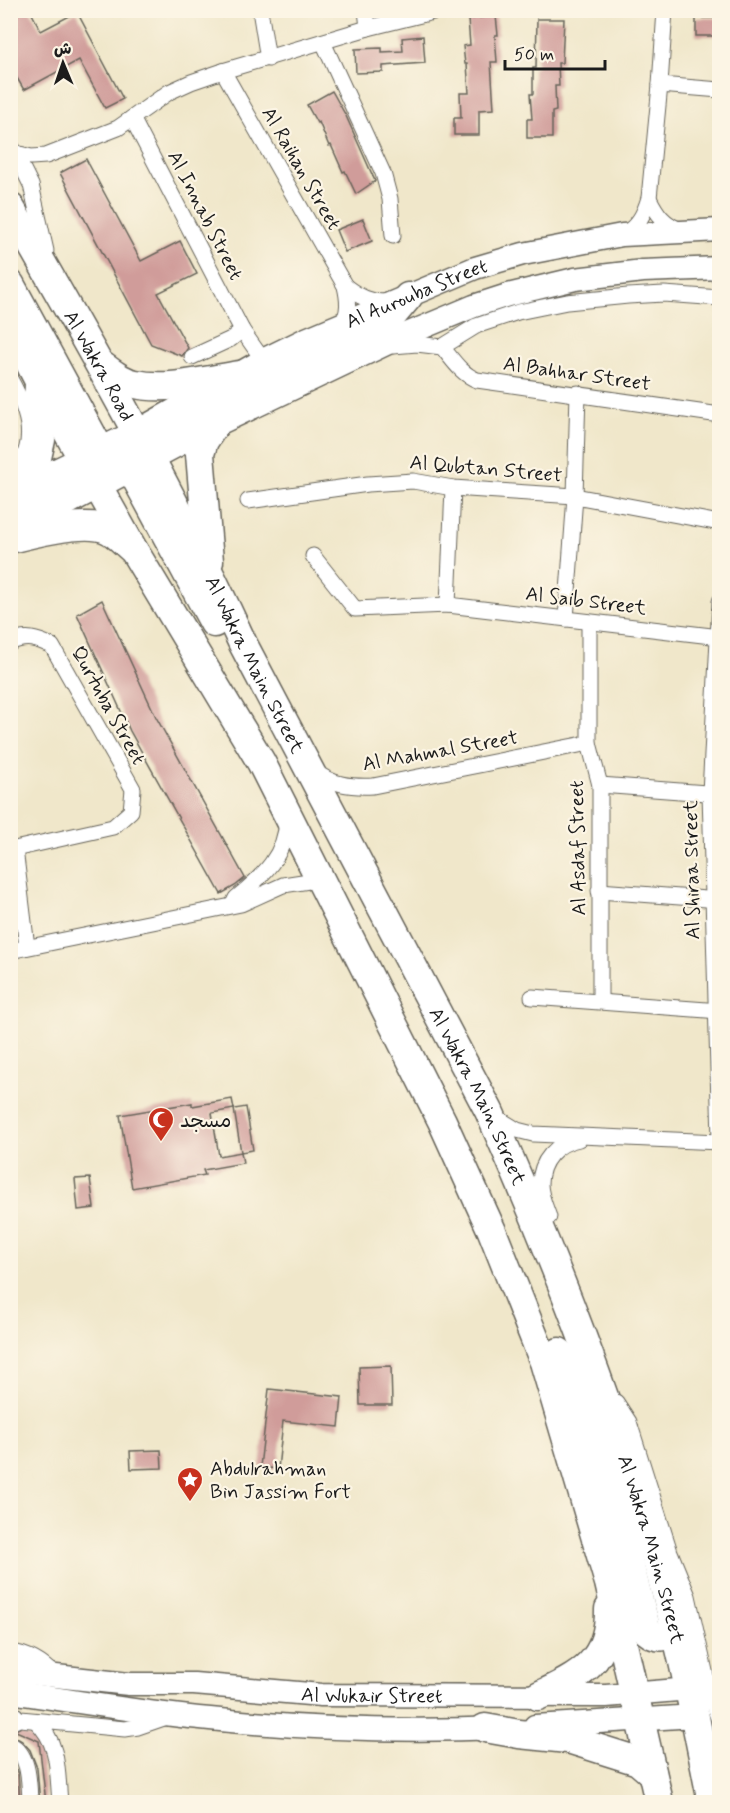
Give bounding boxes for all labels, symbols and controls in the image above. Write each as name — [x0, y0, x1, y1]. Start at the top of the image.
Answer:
north arrow — [33, 33, 93, 93]
scale bar — [505, 33, 606, 71]
text: ش — [53, 39, 72, 60]
text: 50 m — [514, 43, 554, 67]
street label: Al Raihan Street — [254, 102, 347, 235]
street label: Al Innab Street — [160, 146, 249, 285]
street label: Al Aurouba Street — [342, 253, 491, 336]
street label: Al Wakra Road — [57, 306, 140, 427]
street label: Al Bahhar Street — [501, 351, 652, 398]
street label: Al Qubtan Street — [408, 449, 563, 490]
street label: Al Wakra Main Street — [198, 572, 310, 759]
street label: Al Saib Street — [524, 581, 648, 622]
street label: Qurtuba Street — [64, 642, 151, 770]
street label: Al Mahmal Street — [360, 725, 520, 778]
street label: Al Asdaf Street — [564, 780, 593, 916]
street label: Al Shiraa Street — [678, 800, 707, 940]
street label: Al Wakra Main Street — [422, 1003, 532, 1190]
mosque icon: مسجد — [146, 1105, 176, 1143]
place label: مسجد — [180, 1108, 231, 1135]
street label: Al Wakra Main Street — [610, 1452, 690, 1647]
place label: Abdulrahman Bin Jassim Fort — [210, 1456, 351, 1506]
place icon: Abdulrahman Bin Jassim Fort — [175, 1465, 205, 1503]
street label: Al Wukair Street — [300, 1681, 442, 1710]

